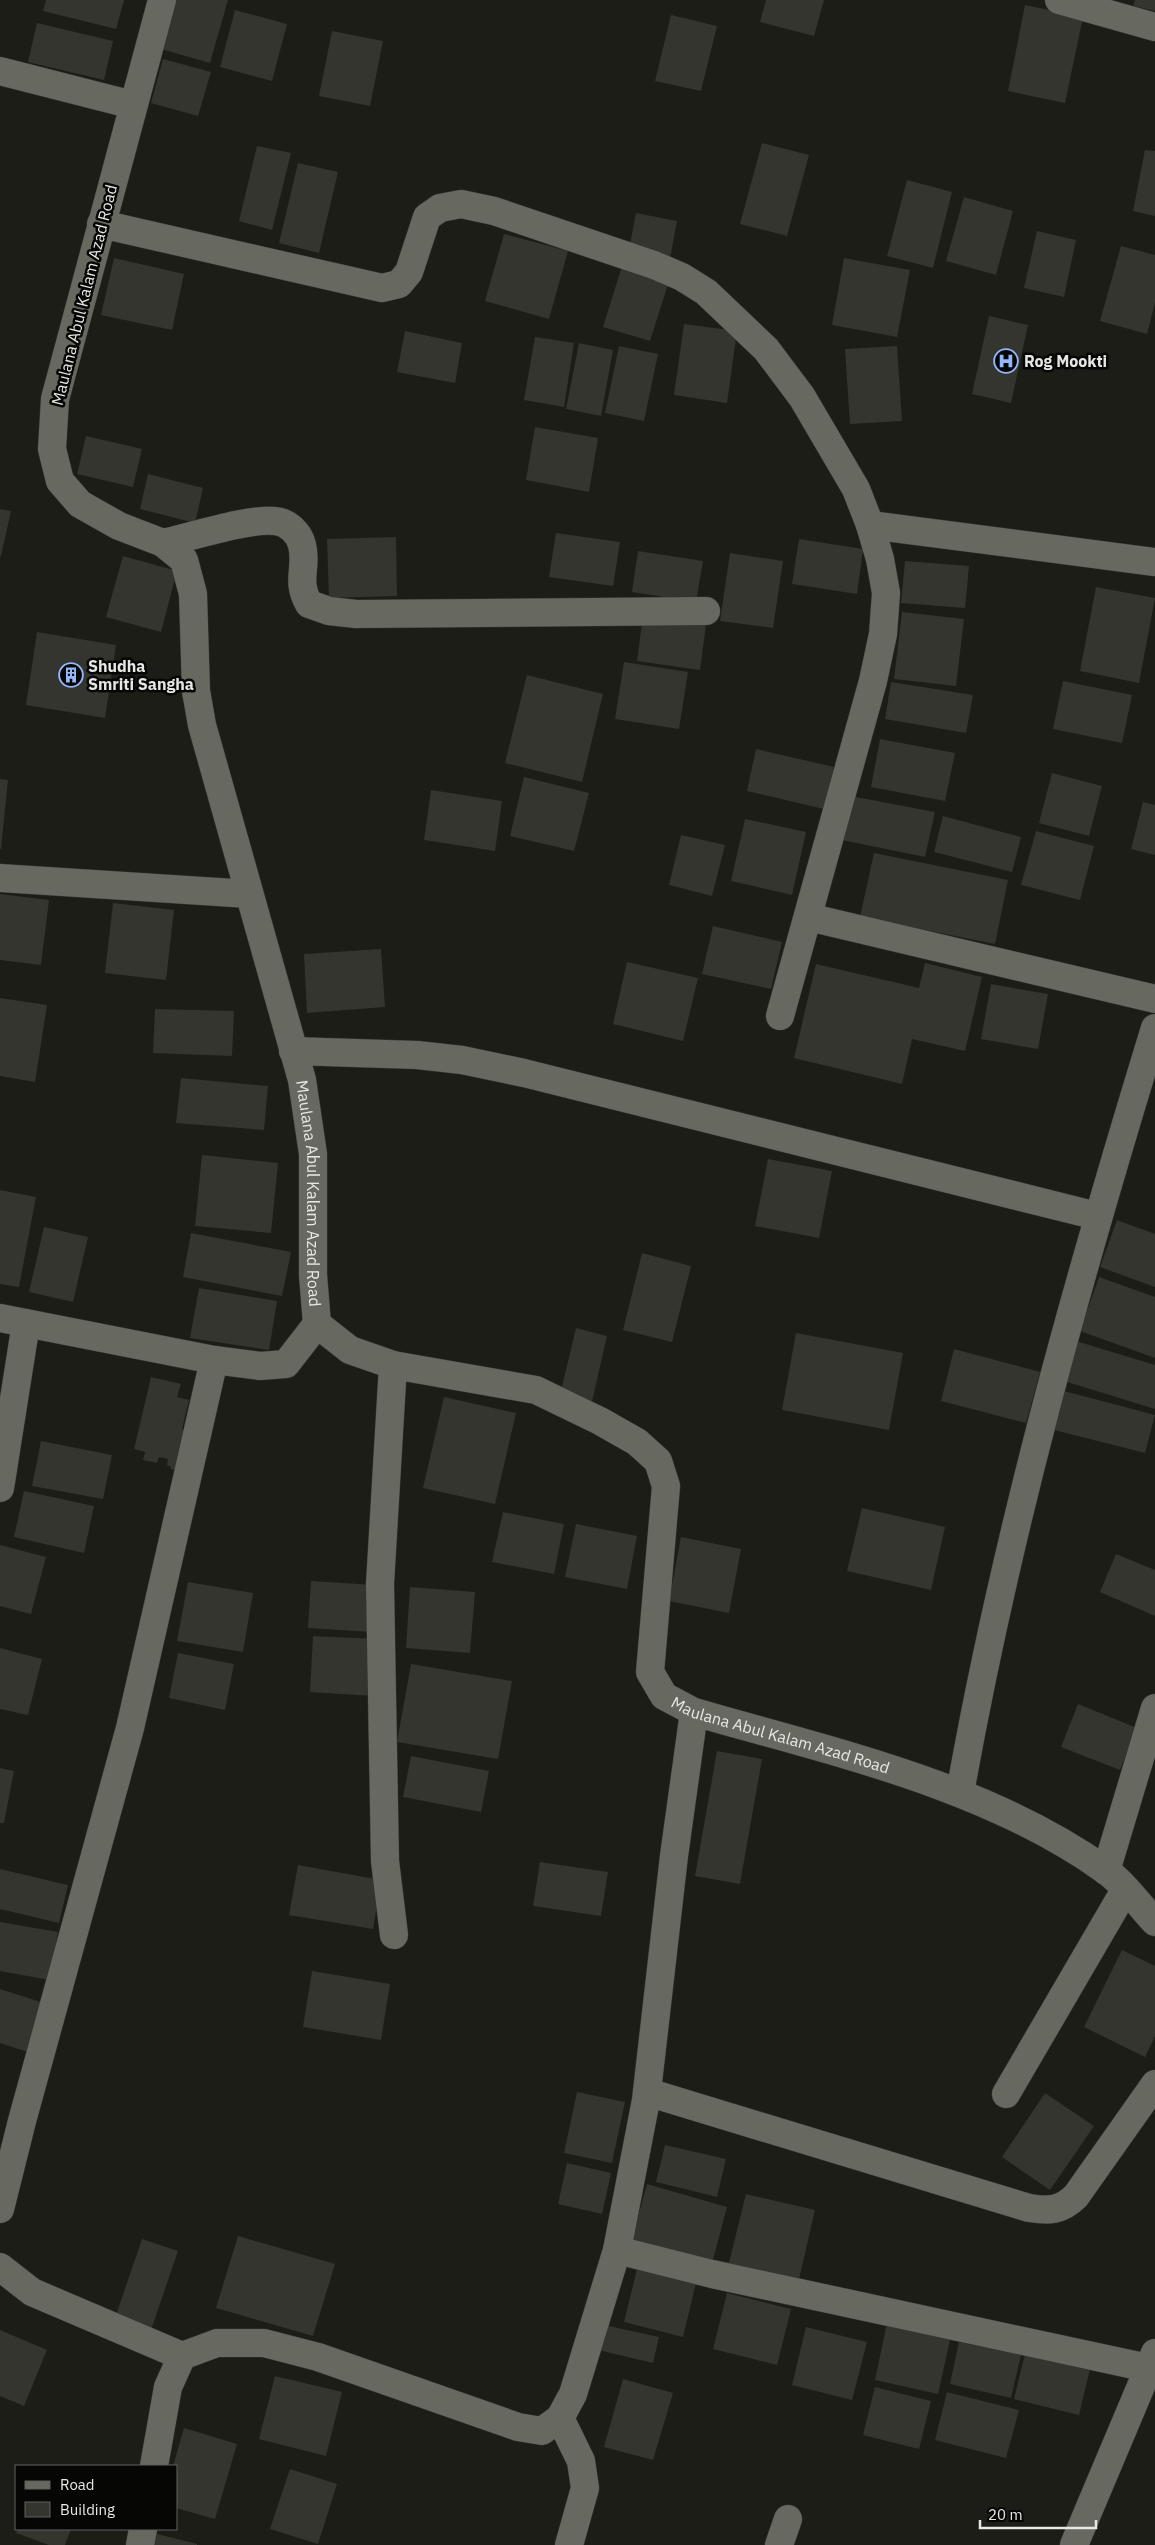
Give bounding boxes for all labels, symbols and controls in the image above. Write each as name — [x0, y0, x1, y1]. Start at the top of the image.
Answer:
street label: Maulana Abul Kalam Azad Road — [47, 182, 121, 408]
hospital icon: Rog Mookti — [993, 348, 1019, 374]
place label: Rog Mookti — [1024, 351, 1107, 371]
place label: Shudha Smriti Sangha — [88, 656, 194, 694]
building icon: Shudha Smriti Sangha — [58, 662, 84, 688]
street label: Maulana Abul Kalam Azad Road — [292, 1079, 326, 1307]
street label: Maulana Abul Kalam Azad Road — [668, 1692, 892, 1778]
legend — [15, 2465, 178, 2530]
text: Road — [60, 2475, 95, 2494]
scale bar — [980, 2498, 1096, 2530]
text: Building — [60, 2500, 115, 2519]
text: 20 m — [988, 2505, 1023, 2524]

